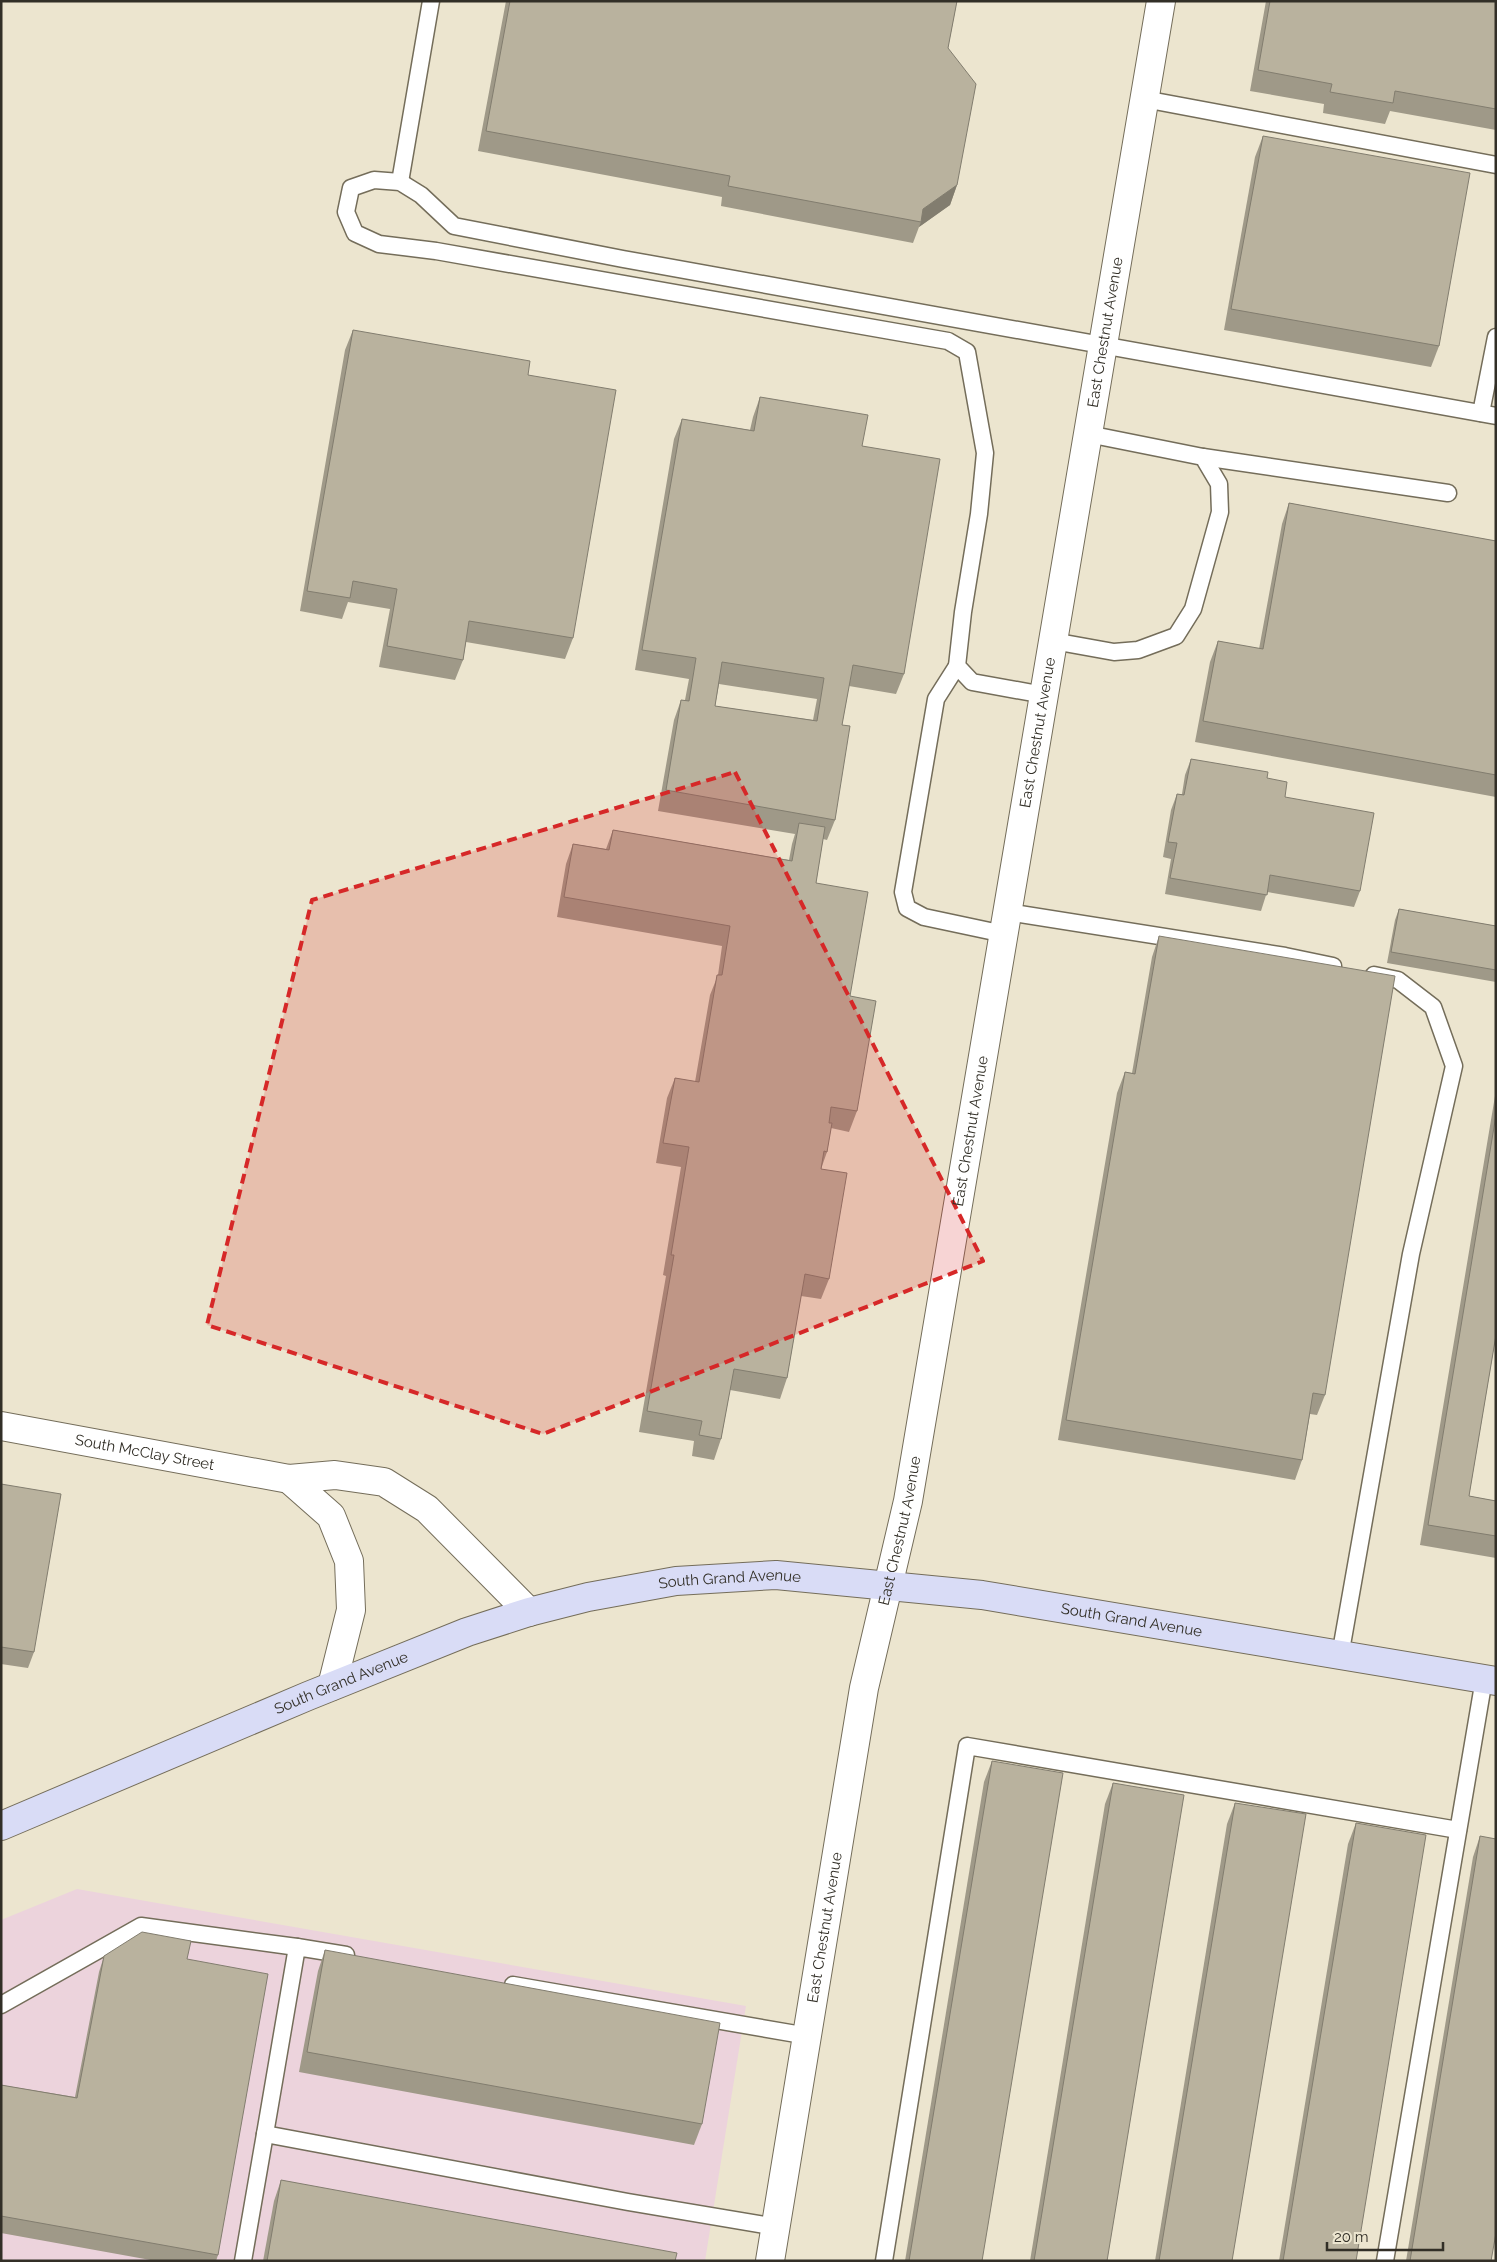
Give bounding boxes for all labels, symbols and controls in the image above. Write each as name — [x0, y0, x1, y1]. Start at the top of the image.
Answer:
street label: East Chestnut Avenue — [1084, 256, 1127, 409]
street label: East Chestnut Avenue — [1016, 656, 1059, 809]
street label: East Chestnut Avenue — [949, 1054, 992, 1208]
street label: South McClay Street — [73, 1431, 216, 1474]
street label: East Chestnut Avenue — [875, 1455, 924, 1607]
street label: South Grand Avenue — [657, 1566, 802, 1593]
street label: South Grand Avenue — [1060, 1599, 1204, 1641]
street label: South Grand Avenue — [271, 1648, 411, 1718]
street label: East Chestnut Avenue — [804, 1851, 846, 2004]
scale bar — [1327, 2220, 1443, 2252]
text: 20 m — [1334, 2228, 1369, 2246]

